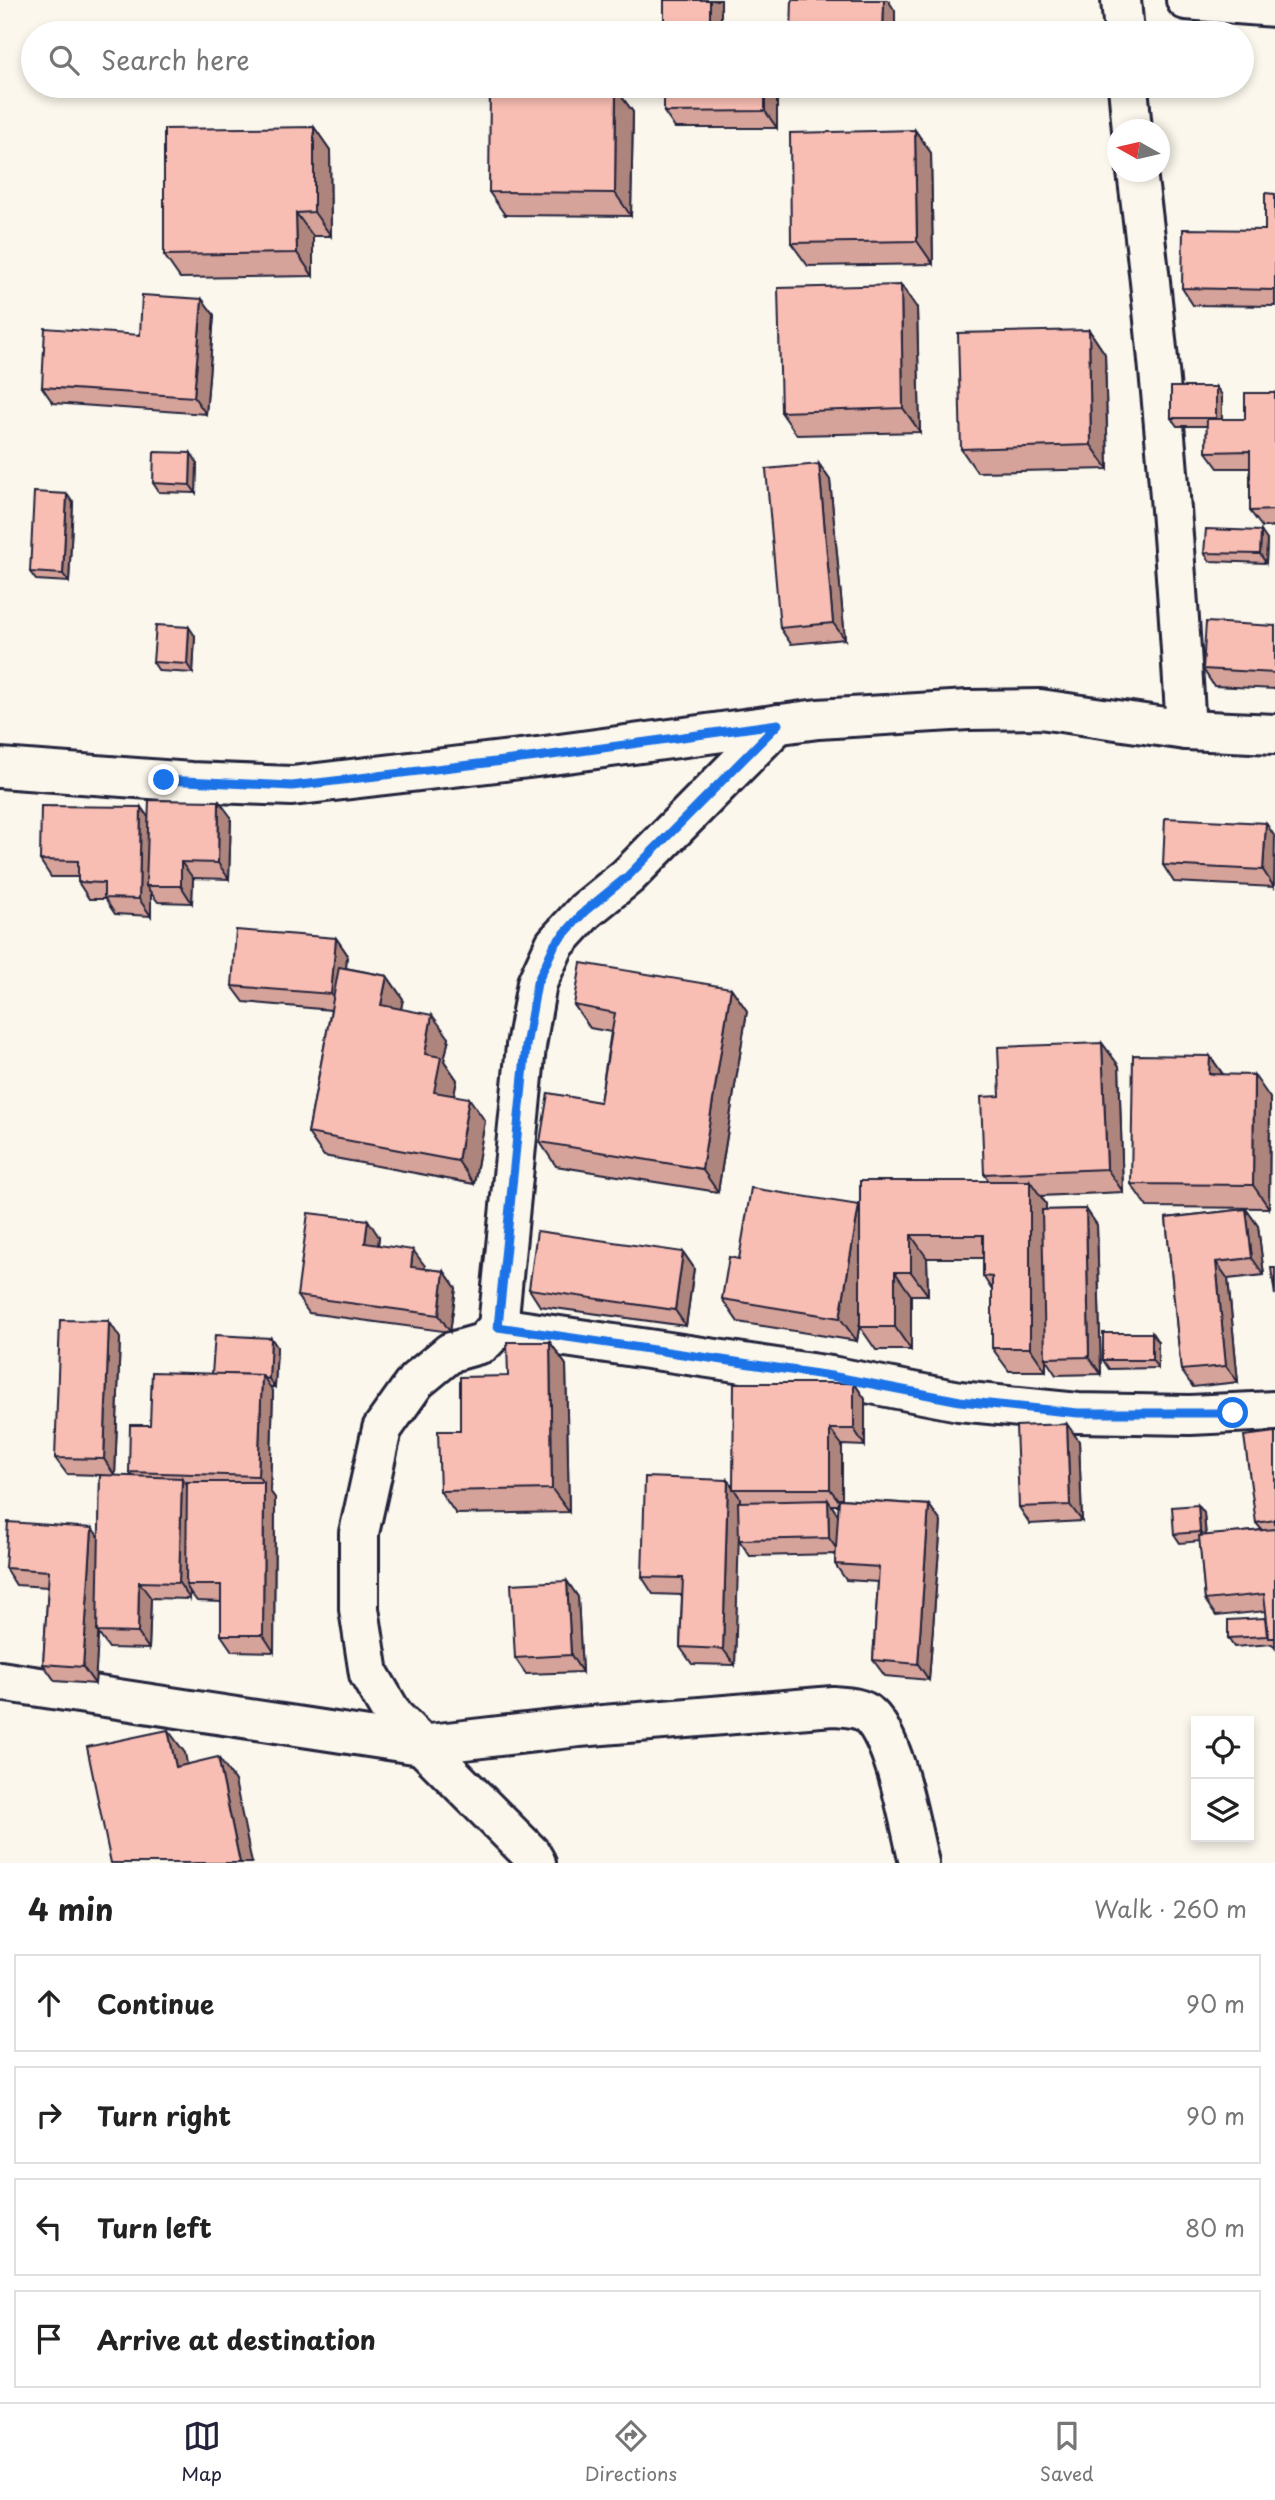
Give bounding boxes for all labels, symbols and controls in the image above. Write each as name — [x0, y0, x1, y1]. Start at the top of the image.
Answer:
search box — [21, 21, 1254, 98]
text: Search here — [101, 40, 250, 79]
icon: search — [45, 41, 83, 79]
north arrow — [1107, 119, 1170, 182]
route end — [148, 764, 179, 795]
route start — [1217, 1397, 1248, 1428]
map controls — [1191, 1716, 1254, 1842]
button: locate — [1191, 1716, 1254, 1779]
button: layers — [1191, 1779, 1254, 1842]
text: 4 min — [28, 1886, 114, 1931]
text: Walk · 260 m — [1094, 1891, 1247, 1926]
icon: ahead — [30, 1984, 68, 2022]
text: Continue — [97, 1984, 214, 2023]
text: 90 m — [1186, 1986, 1245, 2021]
icon: right — [30, 2096, 68, 2134]
text: Turn right — [97, 2096, 231, 2135]
text: 90 m — [1186, 2098, 1245, 2133]
icon: left — [30, 2208, 68, 2246]
text: Turn left — [97, 2208, 212, 2247]
text: 80 m — [1185, 2210, 1245, 2245]
icon: arrive — [30, 2320, 68, 2358]
text: Arrive at destination — [97, 2320, 376, 2359]
tab: Map — [181, 2417, 222, 2487]
tab: Directions — [585, 2417, 677, 2487]
tab: Saved — [1040, 2417, 1094, 2487]

